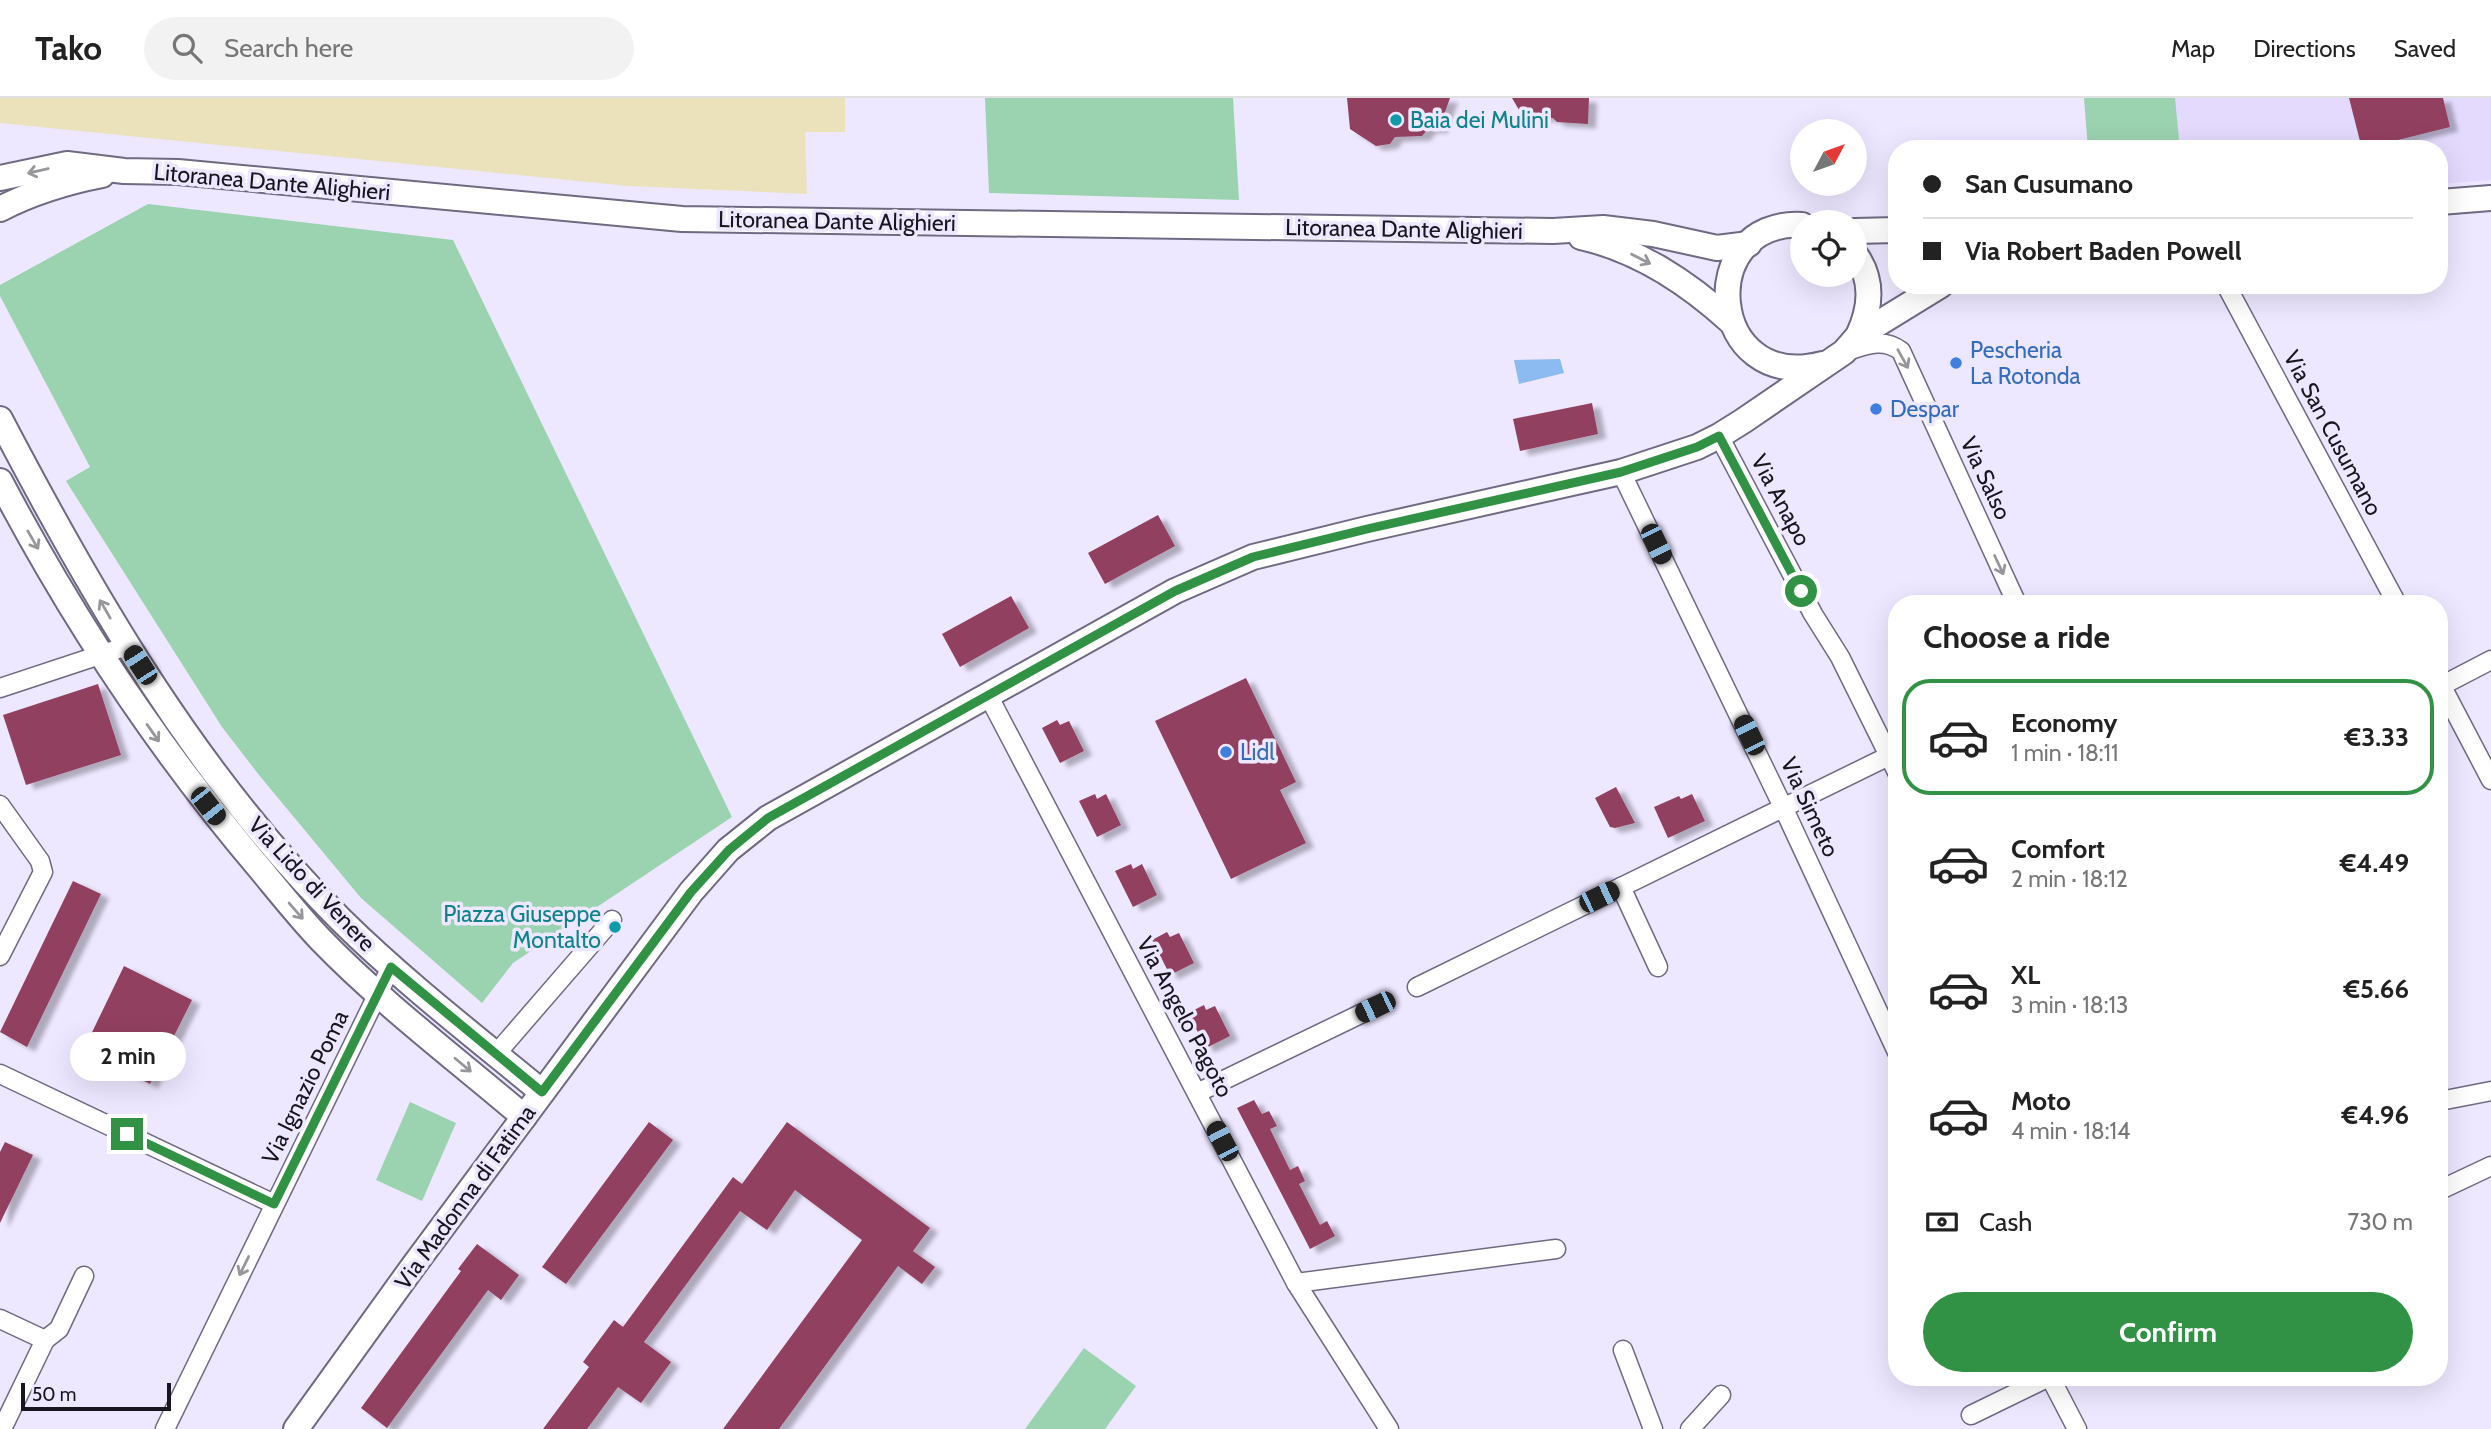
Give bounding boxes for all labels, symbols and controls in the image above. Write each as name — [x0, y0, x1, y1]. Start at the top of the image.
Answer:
search box — [144, 17, 634, 80]
text: Tako — [35, 28, 102, 68]
icon: search — [168, 29, 206, 67]
text: Search here — [224, 32, 353, 64]
text: Map — [2171, 34, 2215, 63]
text: Directions — [2253, 34, 2356, 63]
text: Saved — [2394, 34, 2456, 63]
place label: Baia dei Mulini — [1410, 106, 1549, 134]
marker: Baia dei Mulini — [1388, 112, 1404, 128]
north arrow — [1790, 119, 1867, 196]
map controls — [1790, 119, 1867, 287]
street label: Litoranea Dante Alighieri — [152, 158, 392, 206]
one-way arrow — [27, 165, 50, 178]
text: San Cusumano — [1965, 168, 2133, 200]
street label: Litoranea Dante Alighieri — [718, 205, 956, 237]
button: locate — [1790, 210, 1867, 287]
street label: Litoranea Dante Alighieri — [1285, 213, 1523, 245]
text: Via Robert Baden Powell — [1965, 235, 2242, 267]
one-way arrow — [1630, 252, 1651, 266]
place label: Pescheria La Rotonda — [1970, 336, 2081, 390]
street label: Via San Cusumano — [2278, 346, 2388, 520]
one-way arrow — [1896, 348, 1910, 368]
marker: Pescheria La Rotonda — [1948, 355, 1964, 371]
place label: Despar — [1890, 395, 1960, 423]
marker: Despar — [1868, 401, 1884, 417]
street label: Via Salso — [1955, 432, 2017, 524]
street label: Via Anapo — [1745, 449, 1817, 551]
car — [1638, 521, 1675, 567]
one-way arrow — [26, 530, 40, 550]
one-way arrow — [1993, 554, 2006, 575]
route start — [1785, 575, 1817, 607]
one-way arrow — [98, 599, 112, 619]
text: Choose a ride — [1923, 617, 2110, 656]
car — [120, 642, 161, 688]
icon: car — [1927, 706, 1990, 769]
text: Economy — [2011, 707, 2117, 739]
car — [1731, 712, 1768, 758]
text: €3.33 — [2345, 721, 2409, 753]
one-way arrow — [146, 723, 160, 742]
place label: Lidl — [1240, 738, 1275, 766]
text: 1 min · 18:11 — [2011, 739, 2119, 767]
marker: Lidl — [1218, 744, 1234, 760]
street label: Via Simeto — [1775, 753, 1845, 861]
car — [187, 783, 230, 829]
street label: Via Lido di Venere — [243, 811, 382, 957]
icon: car — [1927, 832, 1990, 895]
text: Comfort — [2011, 833, 2105, 865]
text: €4.49 — [2340, 847, 2409, 879]
text: 2 min · 18:12 — [2011, 865, 2128, 893]
car — [1576, 878, 1623, 916]
place label: Piazza Giuseppe Montalto — [443, 900, 601, 954]
one-way arrow — [288, 901, 304, 919]
marker: Piazza Giuseppe Montalto — [607, 919, 623, 935]
street label: Via Angelo Pagoto — [1131, 932, 1239, 1102]
icon: car — [1927, 958, 1990, 1021]
text: XL — [2011, 959, 2040, 991]
text: €5.66 — [2343, 973, 2409, 1005]
car — [1352, 988, 1399, 1026]
text: 3 min · 18:13 — [2011, 991, 2129, 1019]
street label: Via Ignazio Poma — [256, 1006, 354, 1168]
callout: 2 min — [69, 1032, 185, 1082]
text: 2 min — [100, 1042, 156, 1070]
one-way arrow — [453, 1057, 471, 1073]
icon: car — [1927, 1084, 1990, 1147]
text: Moto — [2011, 1085, 2071, 1117]
street label: Via Madonna di Fatima — [389, 1099, 541, 1295]
text: €4.96 — [2342, 1099, 2409, 1131]
text: 4 min · 18:14 — [2011, 1117, 2130, 1145]
route end — [111, 1118, 143, 1150]
car — [1203, 1118, 1242, 1164]
icon: cash — [1923, 1203, 1961, 1241]
text: Cash — [1979, 1206, 2032, 1238]
text: 730 m — [2348, 1208, 2413, 1236]
one-way arrow — [237, 1255, 251, 1276]
button: Confirm — [1923, 1292, 2413, 1372]
scale bar — [21, 1380, 172, 1412]
text: 50 m — [32, 1383, 76, 1406]

